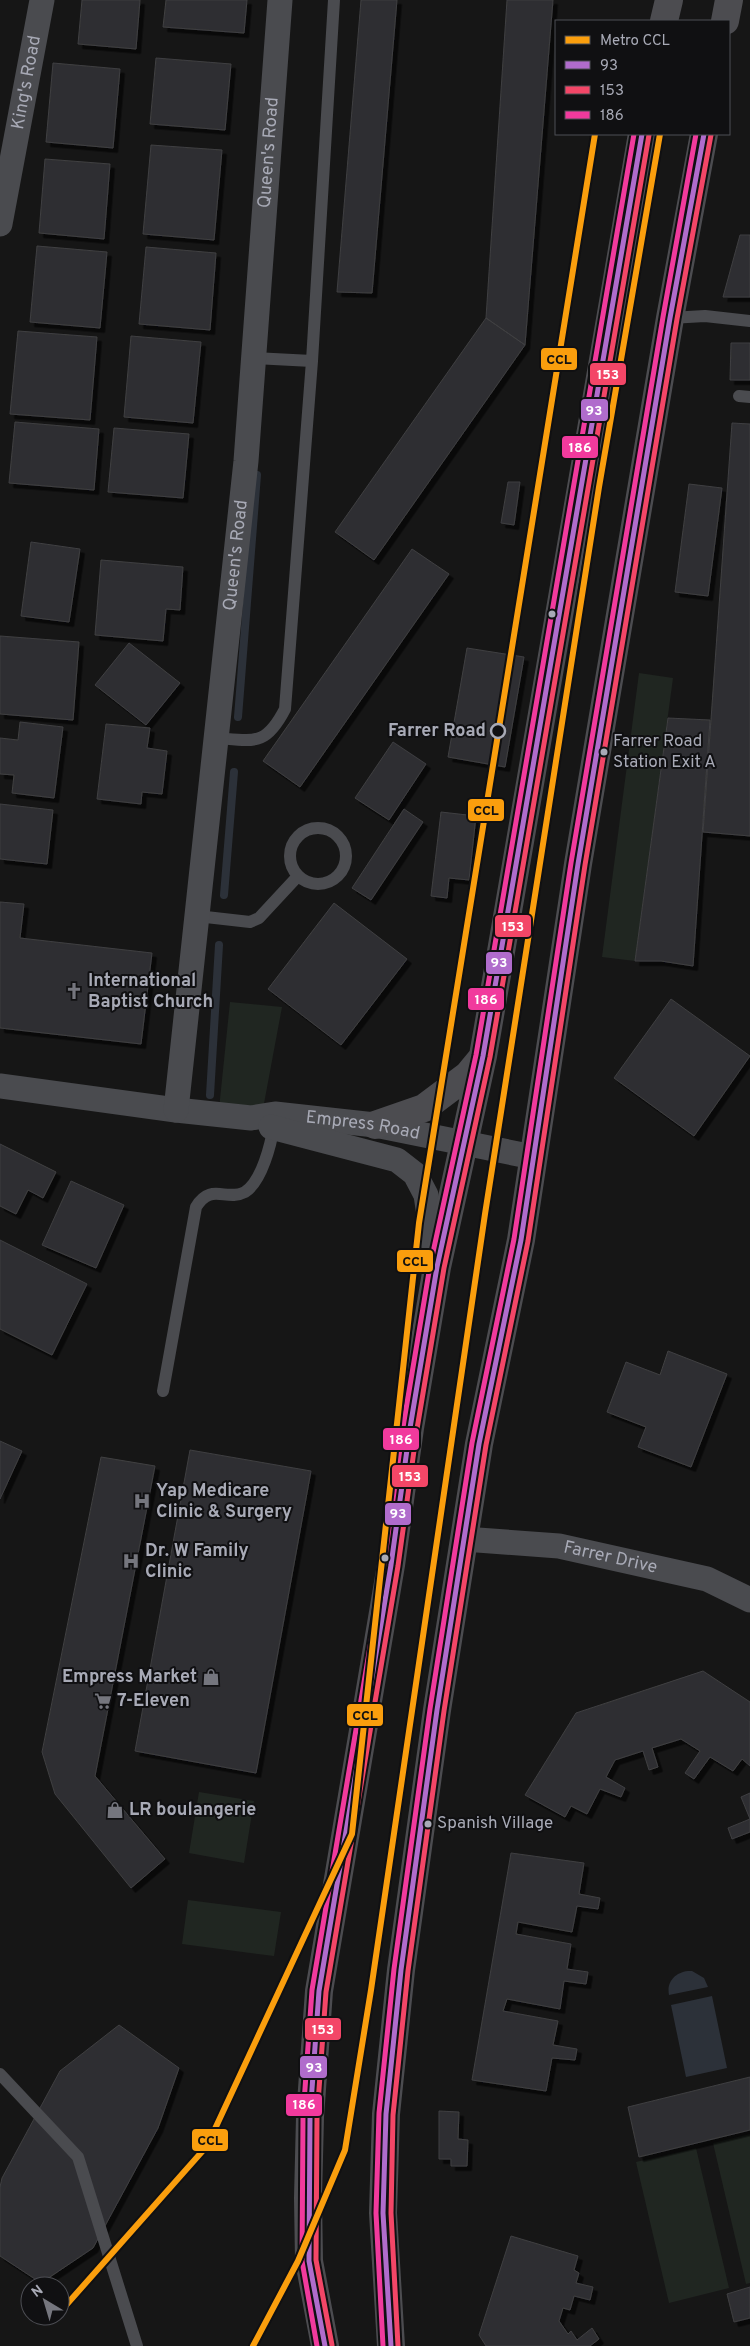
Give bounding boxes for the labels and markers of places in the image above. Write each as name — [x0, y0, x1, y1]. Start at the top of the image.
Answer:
unlabelled marker — [547, 609, 557, 619]
place label: Farrer Road — [388, 720, 486, 743]
marker: Farrer Road — [490, 723, 506, 739]
place label: Farrer Road Station Exit A — [613, 731, 716, 774]
marker: Farrer Road Station Exit A — [599, 747, 609, 757]
place label: International Baptist Church — [88, 970, 213, 1014]
church icon: International Baptist Church — [64, 981, 84, 1001]
place label: Yap Medicare Clinic & Surgery — [156, 1480, 292, 1524]
hospital icon: Yap Medicare Clinic & Surgery — [132, 1491, 152, 1511]
place label: Dr. W Family Clinic — [145, 1540, 249, 1584]
hospital icon: Dr. W Family Clinic — [121, 1551, 141, 1571]
unlabelled marker — [380, 1553, 390, 1563]
place label: Empress Market — [62, 1666, 197, 1689]
shop icon: Empress Market — [201, 1667, 221, 1687]
place label: 7-Eleven — [117, 1690, 190, 1713]
supermarket icon: 7-Eleven — [93, 1691, 113, 1711]
place label: LR boulangerie — [129, 1799, 256, 1822]
shop icon: LR boulangerie — [105, 1800, 125, 1820]
place label: Spanish Village — [437, 1813, 553, 1835]
marker: Spanish Village — [423, 1819, 433, 1829]

